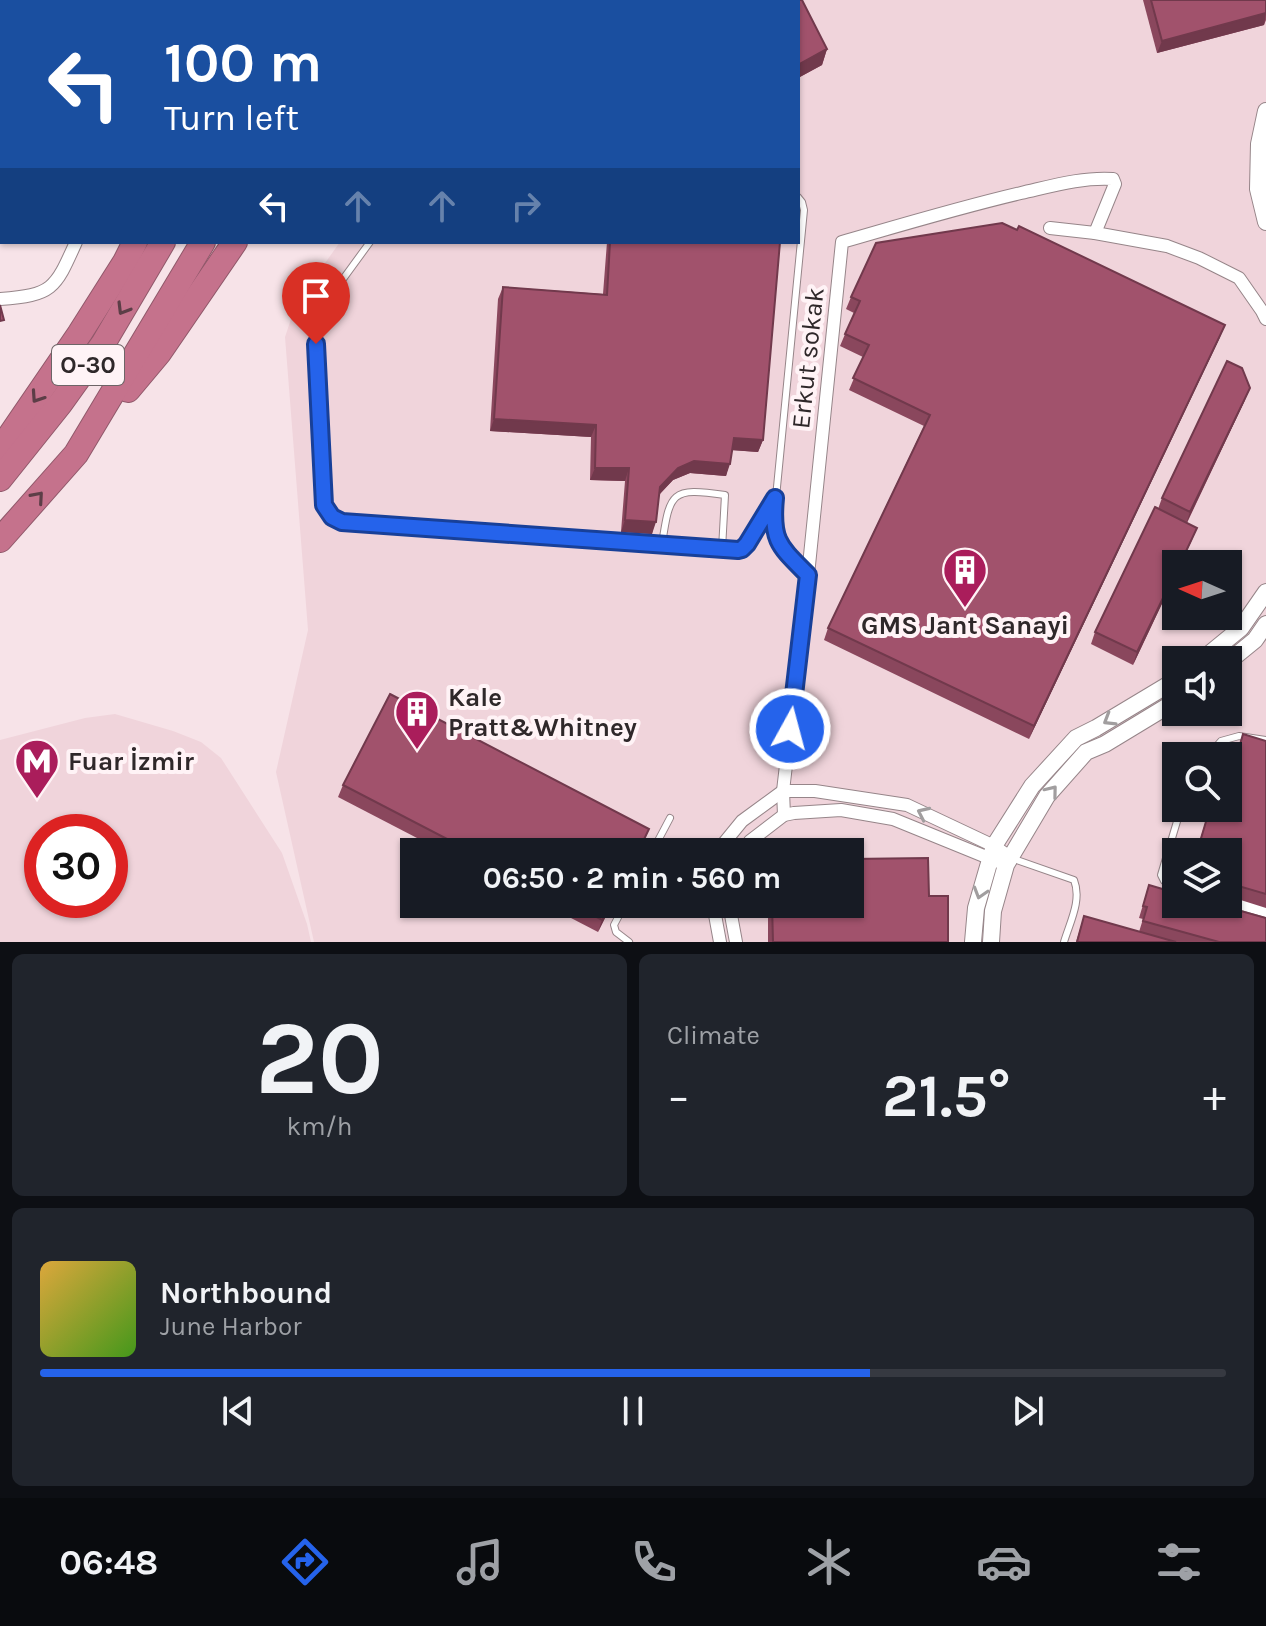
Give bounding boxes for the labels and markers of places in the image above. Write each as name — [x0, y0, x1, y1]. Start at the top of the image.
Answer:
pin — [282, 262, 350, 344]
building icon: GMS Jant Sanayi — [941, 546, 989, 609]
place label: GMS Jant Sanayi — [861, 610, 1069, 641]
place label: Kale Pratt&Whitney — [448, 682, 637, 743]
building icon: Kale Pratt&Whitney — [393, 688, 441, 751]
metro station icon: Fuar İzmir — [13, 737, 61, 800]
place label: Fuar İzmir — [68, 746, 195, 777]

